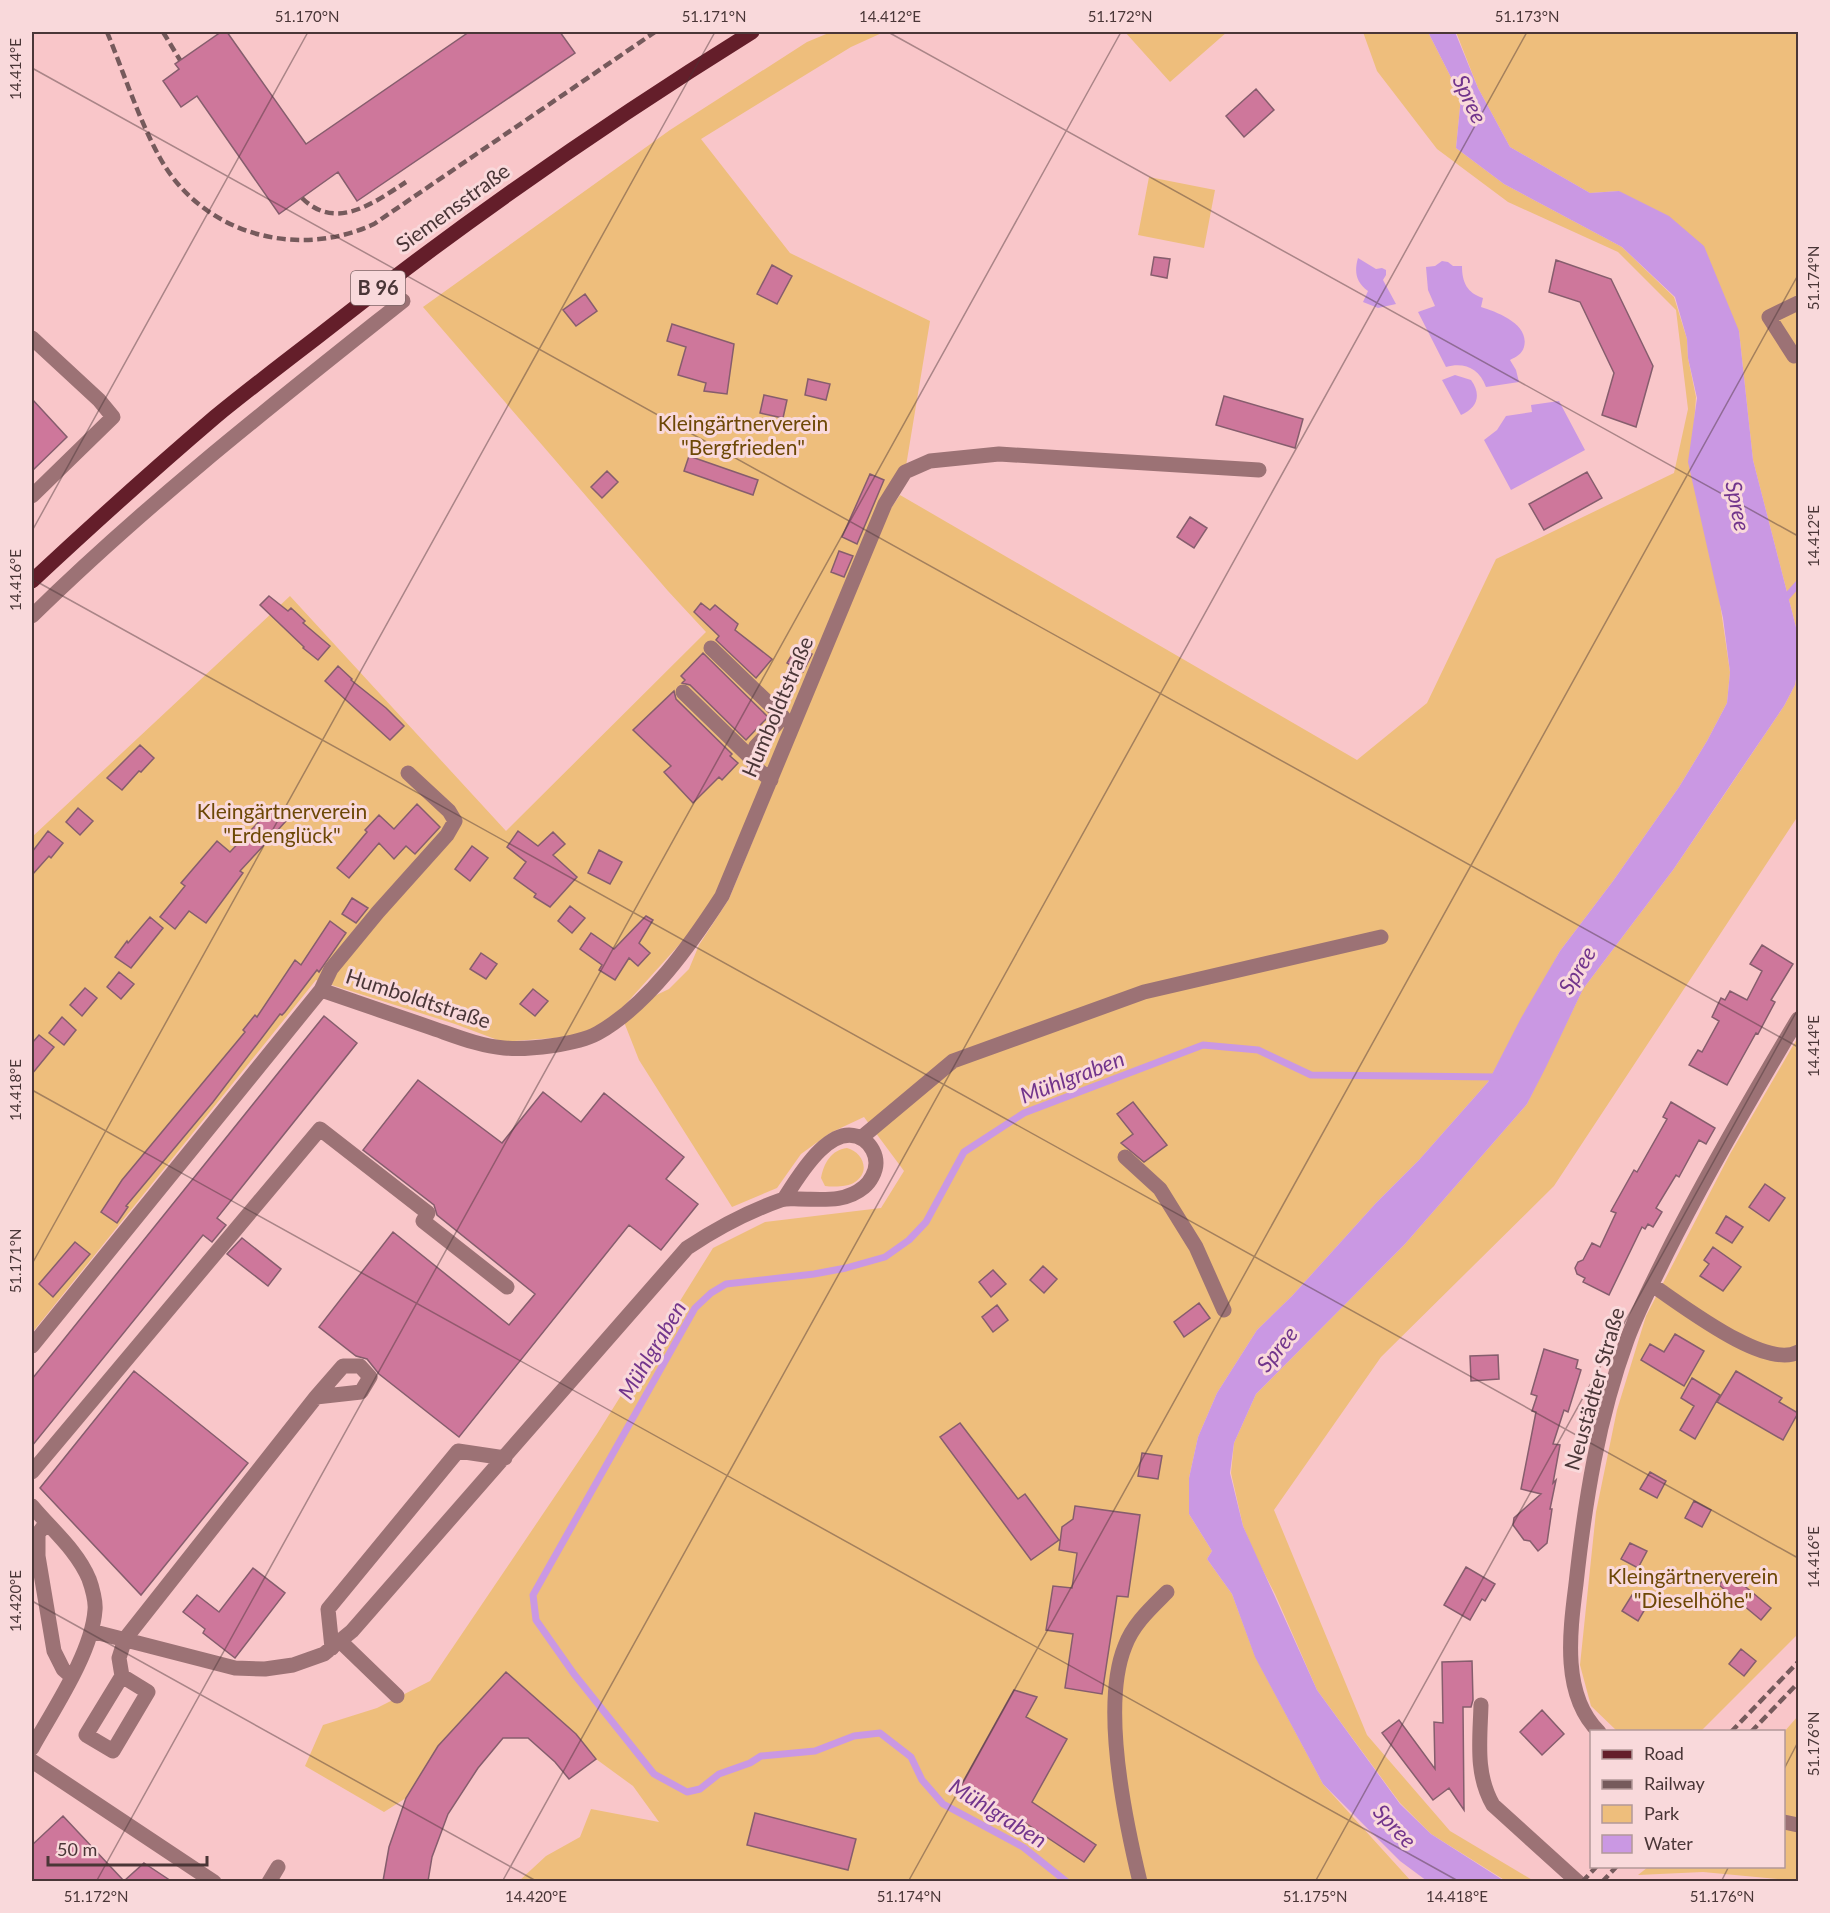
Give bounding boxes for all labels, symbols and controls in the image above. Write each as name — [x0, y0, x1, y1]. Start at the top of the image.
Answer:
text: 51.170°N — [275, 7, 339, 25]
text: 51.171°N — [682, 7, 746, 25]
text: 14.412°E — [859, 7, 921, 25]
text: 51.172°N — [1088, 7, 1152, 25]
text: 51.173°N — [1495, 7, 1559, 25]
text: 14.414°E — [6, 38, 24, 100]
water label: Spree — [1448, 70, 1493, 127]
street label: Siemensstraße — [390, 157, 514, 256]
text: 51.174°N — [1804, 246, 1822, 310]
road number: B 96 — [351, 271, 405, 305]
park label: Kleingärtnerverein "Bergfrieden" — [658, 410, 828, 459]
water label: Spree — [1720, 478, 1757, 533]
text: 14.412°E — [1804, 505, 1822, 567]
text: 14.416°E — [6, 549, 24, 611]
street label: Humboldtstraße — [736, 632, 818, 781]
park label: Kleingärtnerverein "Erdenglück" — [197, 798, 367, 847]
water label: Spree — [1552, 941, 1601, 998]
street label: Humboldtstraße — [343, 962, 494, 1033]
text: 14.414°E — [1804, 1015, 1822, 1077]
water label: Mühlgraben — [1016, 1044, 1128, 1109]
text: 14.418°E — [6, 1059, 24, 1121]
text: 51.171°N — [6, 1229, 24, 1293]
water label: Mühlgraben — [612, 1296, 691, 1404]
street label: Neustädter Straße — [1558, 1304, 1629, 1473]
water label: Spree — [1250, 1320, 1303, 1377]
text: 14.416°E — [1804, 1526, 1822, 1588]
park label: Kleingärtnerverein "Dieselhöhe" — [1608, 1563, 1778, 1612]
text: 14.420°E — [6, 1570, 24, 1632]
text: 51.176°N — [1804, 1712, 1822, 1776]
legend — [1590, 1730, 1785, 1868]
text: Road — [1644, 1742, 1684, 1764]
water label: Mühlgraben — [945, 1772, 1052, 1853]
text: Railway — [1644, 1772, 1705, 1794]
water label: Spree — [1368, 1798, 1423, 1853]
text: Park — [1644, 1802, 1680, 1824]
scale bar — [48, 1829, 207, 1867]
text: Water — [1644, 1832, 1693, 1854]
text: 50 m — [57, 1838, 97, 1860]
text: 51.172°N — [64, 1887, 128, 1905]
text: 14.420°E — [505, 1887, 567, 1905]
text: 51.174°N — [877, 1887, 941, 1905]
text: 51.175°N — [1283, 1887, 1347, 1905]
text: 14.418°E — [1426, 1887, 1488, 1905]
text: 51.176°N — [1690, 1887, 1754, 1905]

